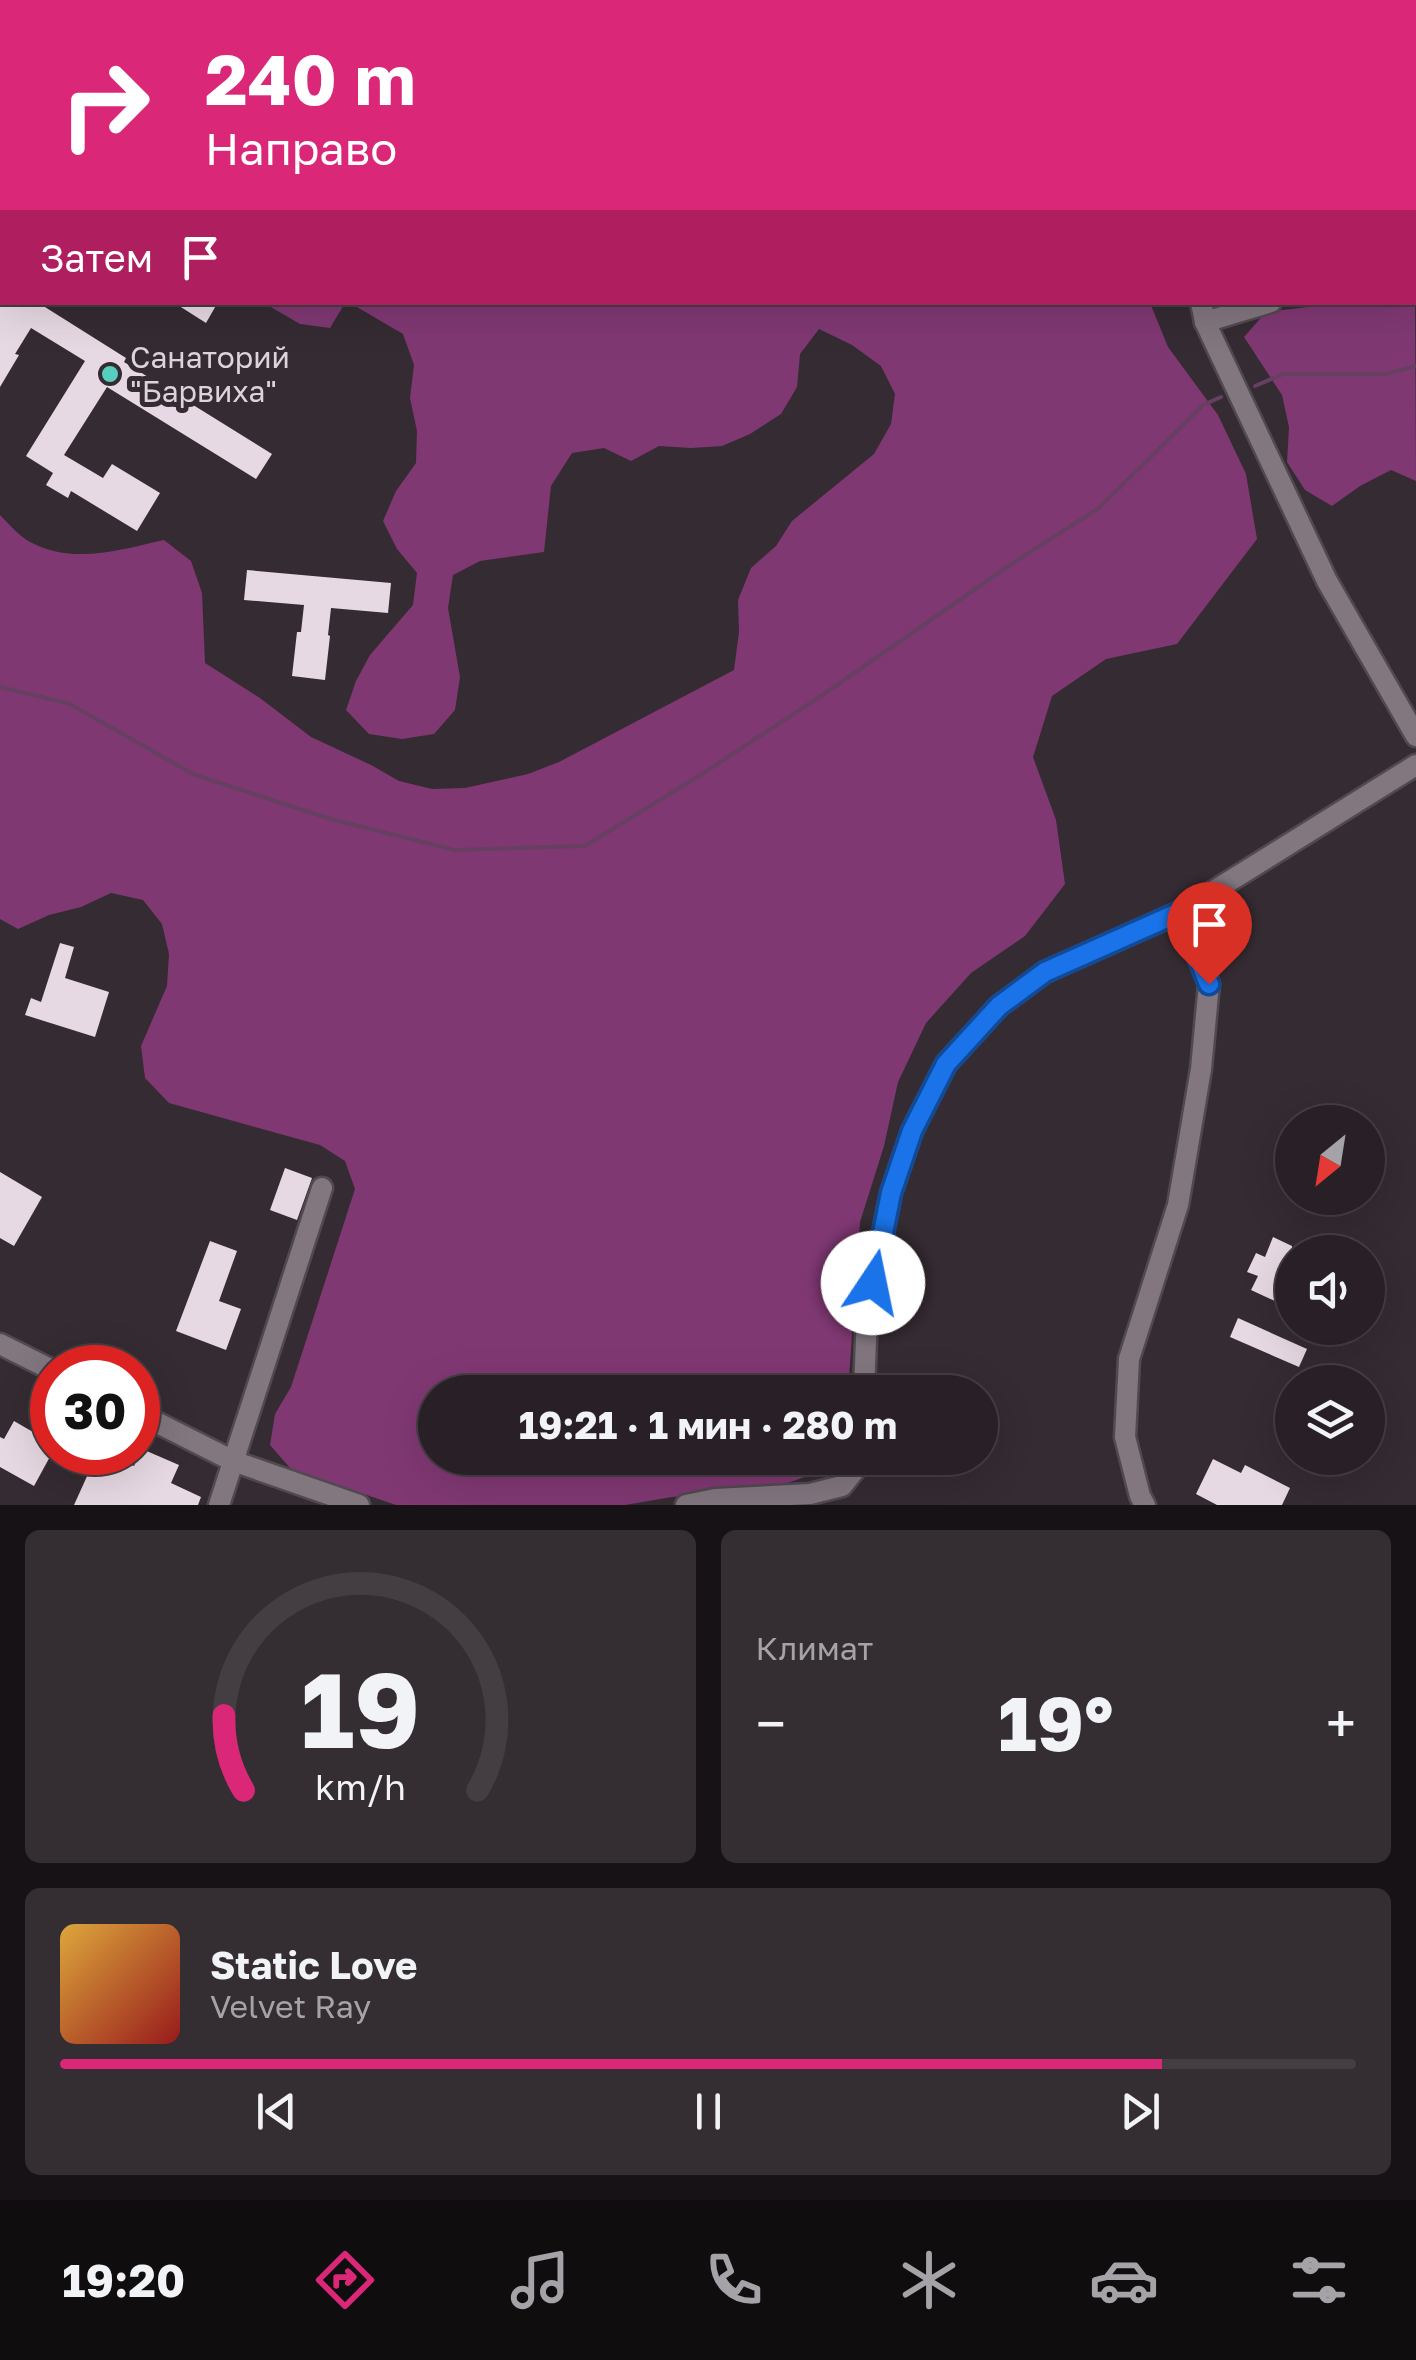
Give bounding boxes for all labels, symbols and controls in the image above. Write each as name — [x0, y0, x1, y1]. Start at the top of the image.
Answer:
text: 240 m — [205, 36, 416, 120]
icon: right — [40, 40, 170, 170]
text: Направо — [205, 121, 397, 175]
icon: arrive — [173, 230, 228, 285]
text: Затем — [40, 235, 153, 280]
place label: Санаторий "Барвиха" — [130, 339, 290, 409]
marker: Санаторий "Барвиха" — [99, 363, 121, 385]
pin — [1167, 882, 1252, 985]
icon: arrive — [1182, 897, 1237, 952]
north arrow — [1275, 1105, 1385, 1215]
map controls — [1275, 1105, 1385, 1475]
position arrow — [821, 1231, 925, 1335]
button: sound — [1275, 1235, 1385, 1345]
speed limit sign: 30 — [30, 1345, 160, 1475]
button: layers — [1275, 1365, 1385, 1475]
text: 19:21 · 1 мин · 280 m — [519, 1402, 897, 1447]
text: Климат — [756, 1629, 873, 1667]
text: 19 — [300, 1646, 420, 1771]
text: 19° — [998, 1677, 1114, 1768]
text: − — [756, 1690, 786, 1756]
text: + — [1326, 1690, 1356, 1756]
text: km/h — [315, 1765, 406, 1808]
text: Static Love — [210, 1942, 417, 1987]
text: Velvet Ray — [210, 1987, 371, 2025]
icon: previous — [249, 2084, 304, 2139]
icon: pause — [681, 2084, 736, 2139]
icon: next — [1113, 2084, 1168, 2139]
icon: directions — [310, 2245, 380, 2315]
icon: music — [505, 2245, 575, 2315]
icon: phone — [699, 2245, 769, 2315]
icon: climate — [894, 2245, 964, 2315]
icon: car — [1089, 2245, 1159, 2315]
icon: filters — [1284, 2245, 1354, 2315]
text: 19:20 — [62, 2253, 185, 2307]

